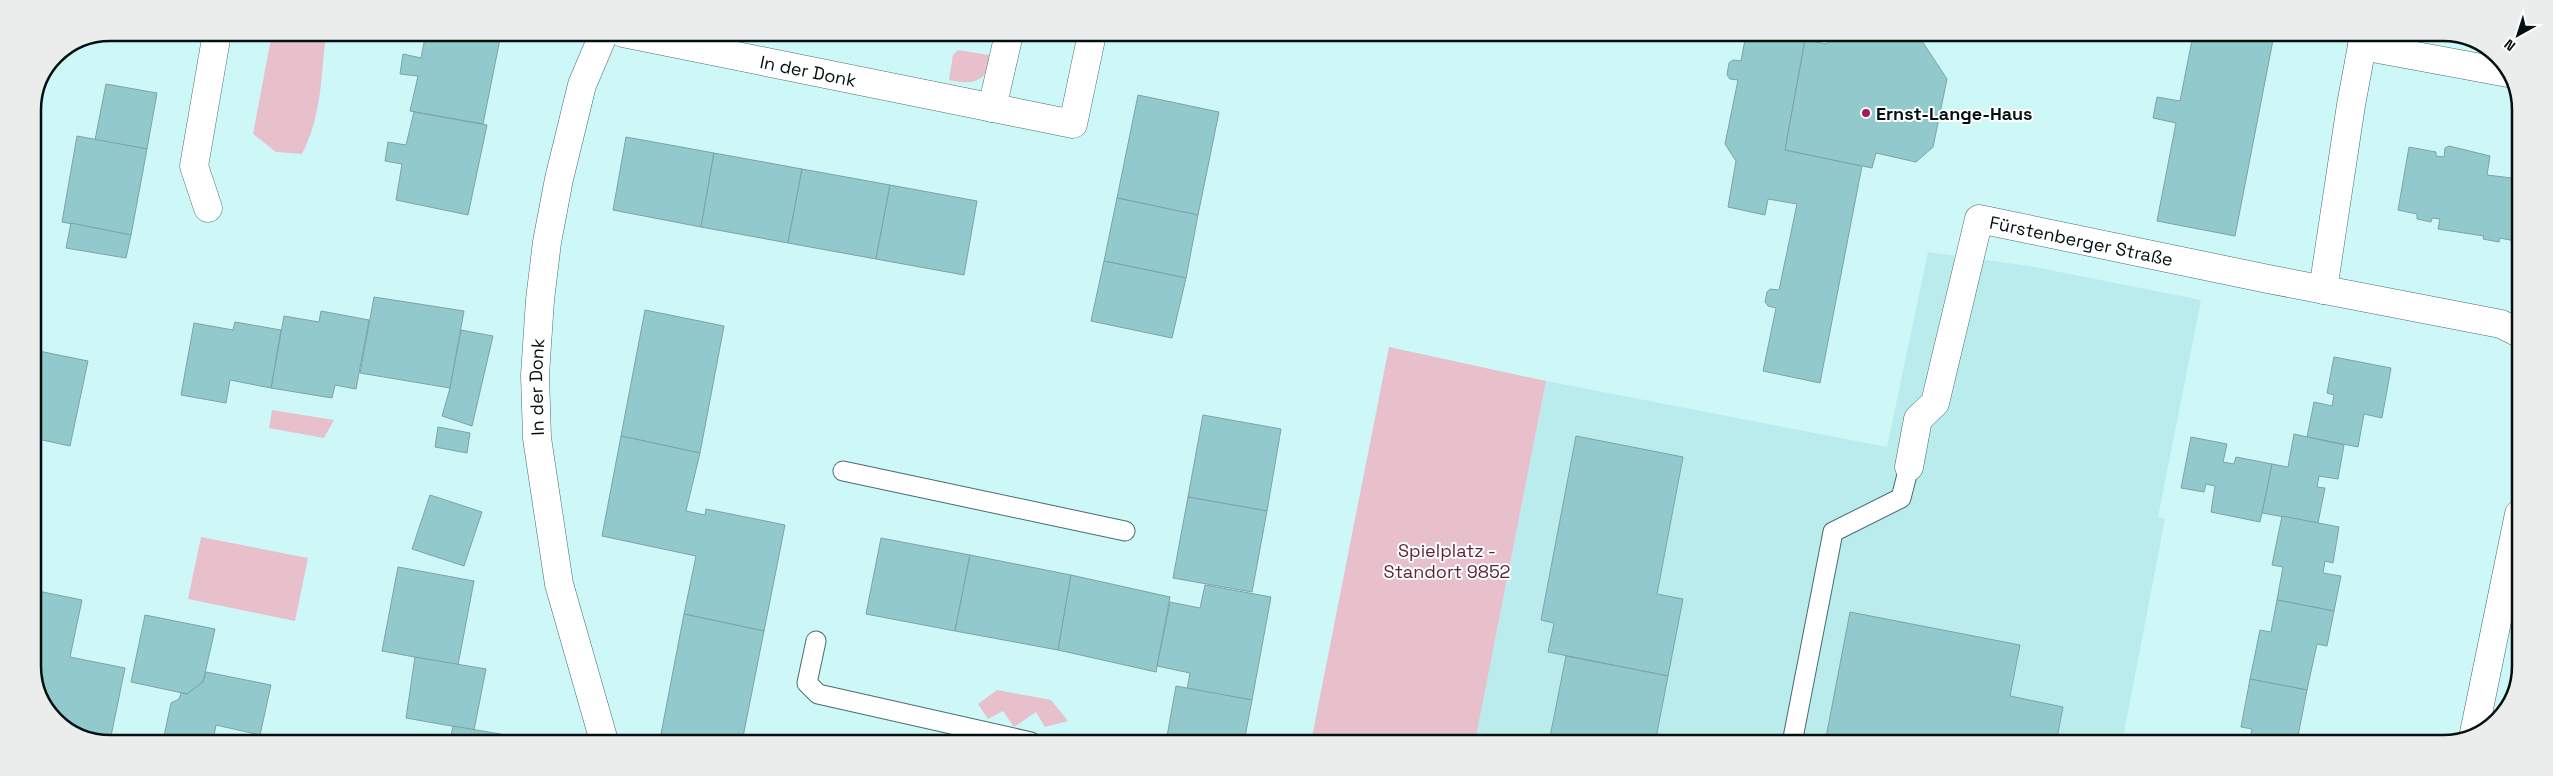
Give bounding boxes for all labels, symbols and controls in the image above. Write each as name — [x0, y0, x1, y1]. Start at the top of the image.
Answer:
north arrow — [2493, 10, 2543, 60]
text: N — [2501, 35, 2519, 55]
street label: In der Donk — [758, 50, 859, 91]
place label: Ernst-Lange-Haus — [1876, 102, 2032, 125]
marker: Ernst-Lange-Haus — [1860, 107, 1872, 119]
street label: Fürstenberger Straße — [1988, 210, 2175, 271]
street label: In der Donk — [523, 337, 549, 436]
park label: Spielplatz - Standort 9852 — [1384, 539, 1510, 583]

